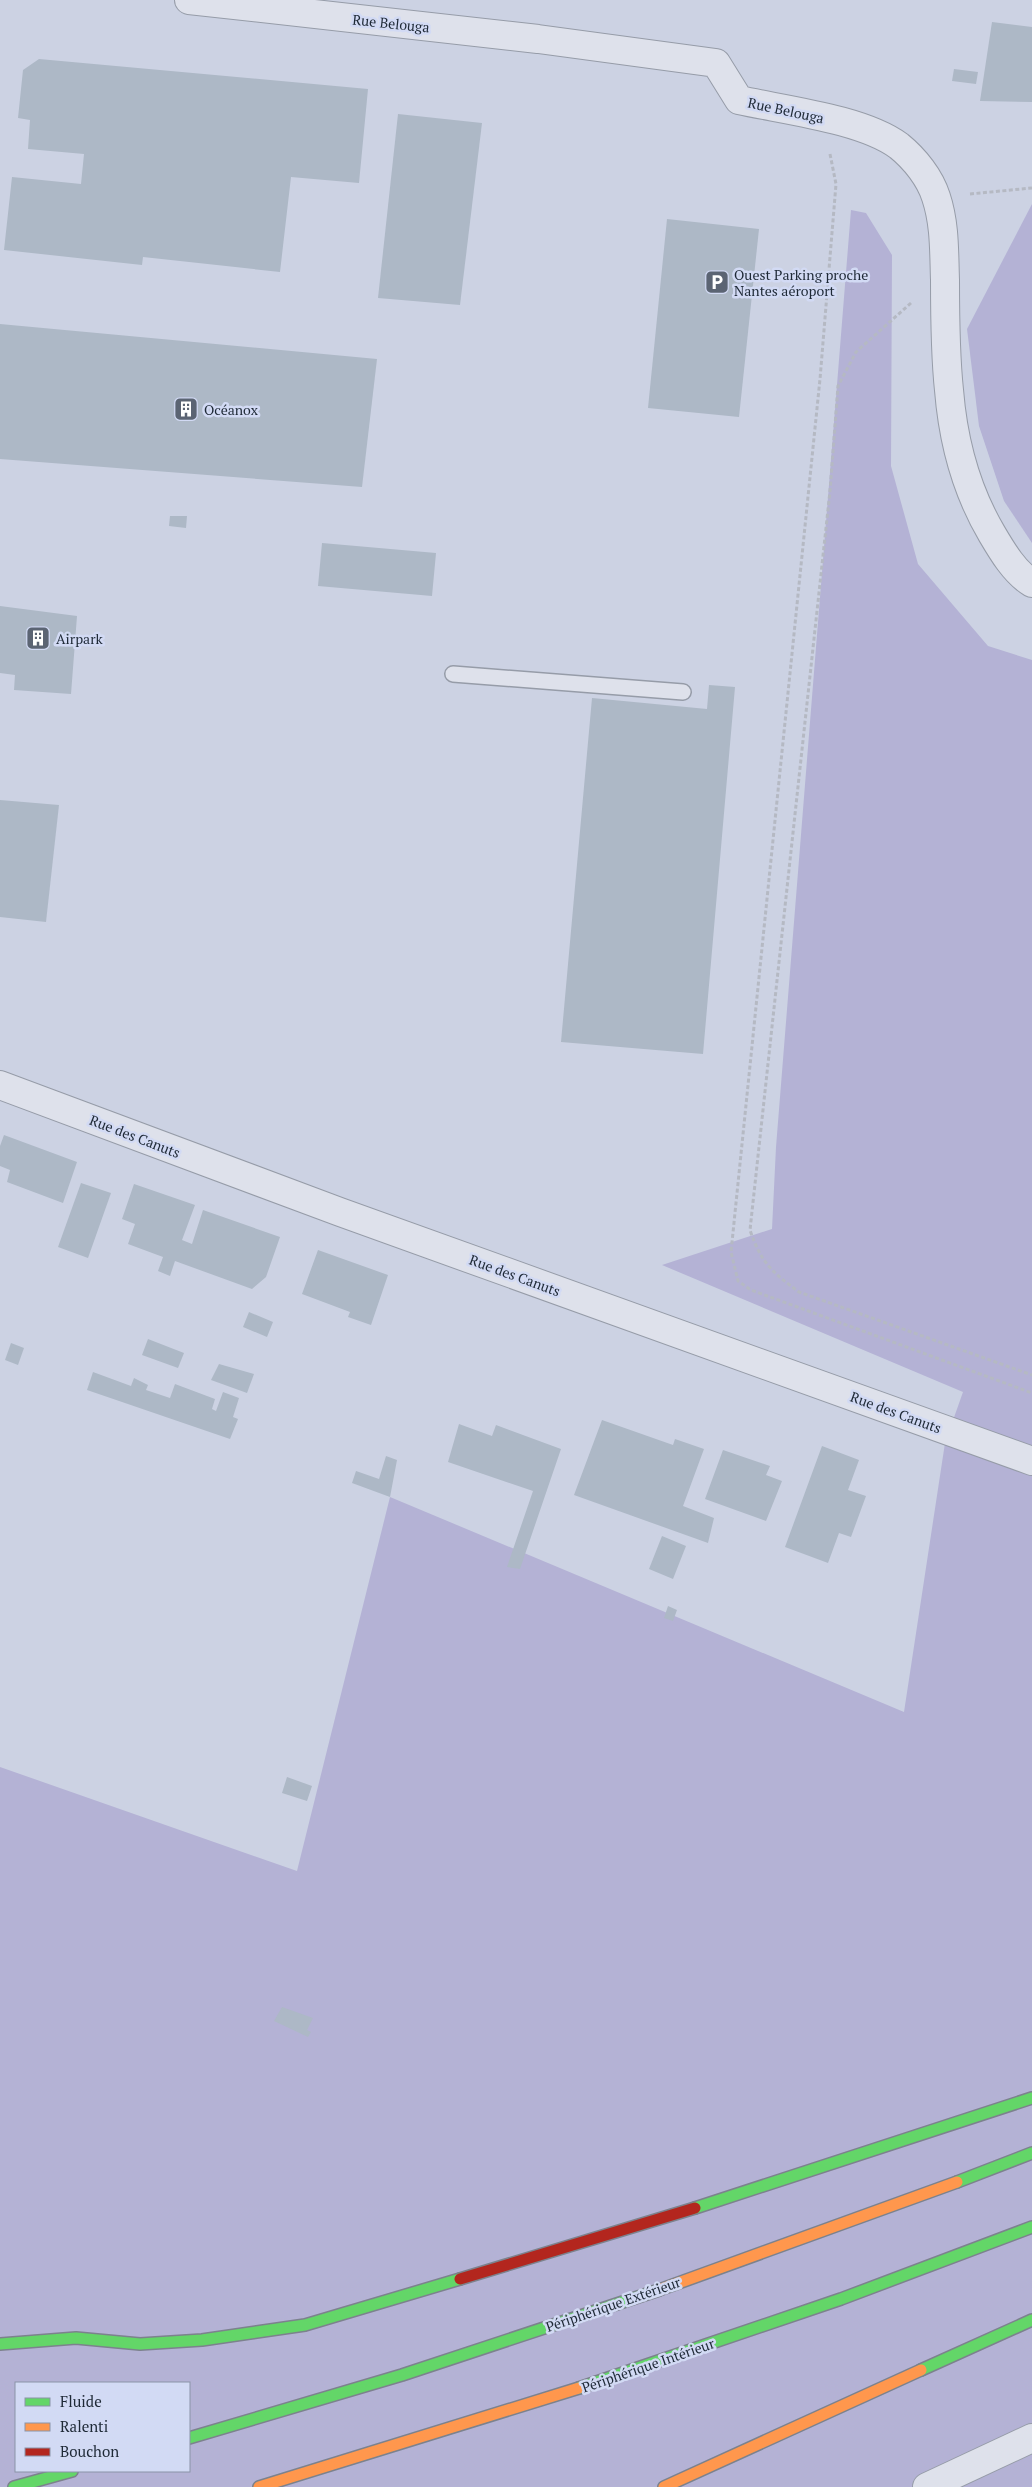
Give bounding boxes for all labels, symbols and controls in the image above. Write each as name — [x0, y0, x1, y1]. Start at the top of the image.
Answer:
street label: Rue Belouga — [351, 10, 431, 36]
street label: Rue Belouga — [746, 93, 826, 127]
place label: Ouest Parking proche Nantes aéroport — [734, 265, 868, 300]
parking icon: Ouest Parking proche Nantes aéroport — [704, 269, 730, 295]
building icon: Océanox — [173, 396, 199, 422]
place label: Océanox — [204, 400, 259, 419]
building icon: Airpark — [25, 625, 51, 651]
place label: Airpark — [56, 629, 104, 648]
street label: Rue des Canuts — [87, 1110, 183, 1162]
street label: Rue des Canuts — [467, 1250, 563, 1300]
street label: Rue des Canuts — [848, 1387, 944, 1437]
street label: Périphérique Extérieur — [543, 2272, 683, 2336]
street label: Périphérique Intérieur — [579, 2333, 717, 2397]
legend — [15, 2382, 190, 2472]
text: Fluide — [60, 2391, 102, 2411]
text: Ralenti — [60, 2416, 108, 2436]
text: Bouchon — [60, 2441, 119, 2461]

